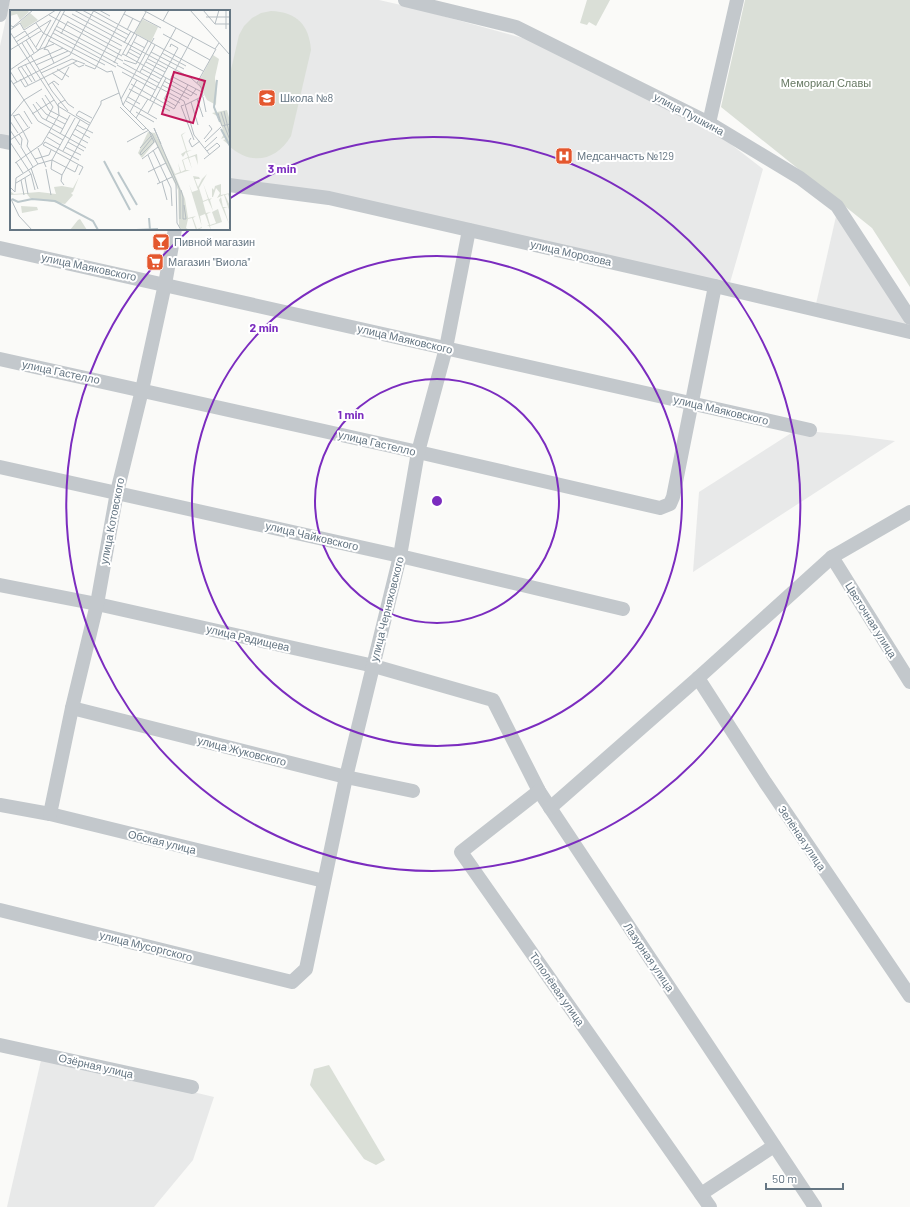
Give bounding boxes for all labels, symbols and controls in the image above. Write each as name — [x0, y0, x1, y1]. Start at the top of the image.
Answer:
inset map — [10, 10, 230, 230]
park label: Мемориал Славы — [781, 76, 871, 89]
school or university icon: Школа №8 — [257, 88, 277, 108]
street label: улица Пушкина — [652, 90, 727, 138]
place label: Школа №8 — [280, 91, 333, 104]
hospital icon: Медсанчасть №129 — [554, 146, 574, 166]
place label: Медсанчасть №129 — [577, 149, 674, 162]
text: 3 min — [268, 161, 296, 175]
bar icon: Пивной магазин — [151, 232, 171, 252]
place label: Пивной магазин — [174, 235, 255, 248]
street label: улица Морозова — [529, 237, 614, 268]
street label: улица Маяковского — [40, 250, 138, 283]
supermarket icon: Магазин "Виола" — [145, 252, 165, 272]
place label: Магазин "Виола" — [168, 255, 250, 268]
text: 2 min — [250, 320, 278, 334]
street label: улица Маяковского — [356, 321, 454, 356]
street label: улица Гастелло — [21, 357, 101, 386]
street label: улица Маяковского — [672, 392, 770, 427]
text: 1 min — [338, 407, 364, 421]
street label: улица Гастелло — [337, 427, 417, 458]
street label: улица Котовского — [97, 477, 126, 565]
centre of rings — [430, 494, 444, 508]
street label: улица Чайковского — [264, 518, 360, 553]
street label: улица Черняховского — [367, 555, 406, 663]
street label: Цветочная улица — [843, 580, 900, 661]
street label: улица Радищева — [205, 622, 292, 654]
street label: улица Жуковского — [196, 733, 288, 768]
street label: Зелёная улица — [776, 803, 829, 873]
street label: Обская улица — [127, 827, 198, 856]
street label: Лазурная улица — [622, 920, 678, 994]
street label: улица Мусоргского — [98, 928, 194, 963]
street label: Тополёвая улица — [527, 950, 588, 1029]
street label: Озёрная улица — [57, 1051, 136, 1081]
scale bar — [766, 1165, 843, 1191]
text: 50 m — [772, 1171, 797, 1185]

